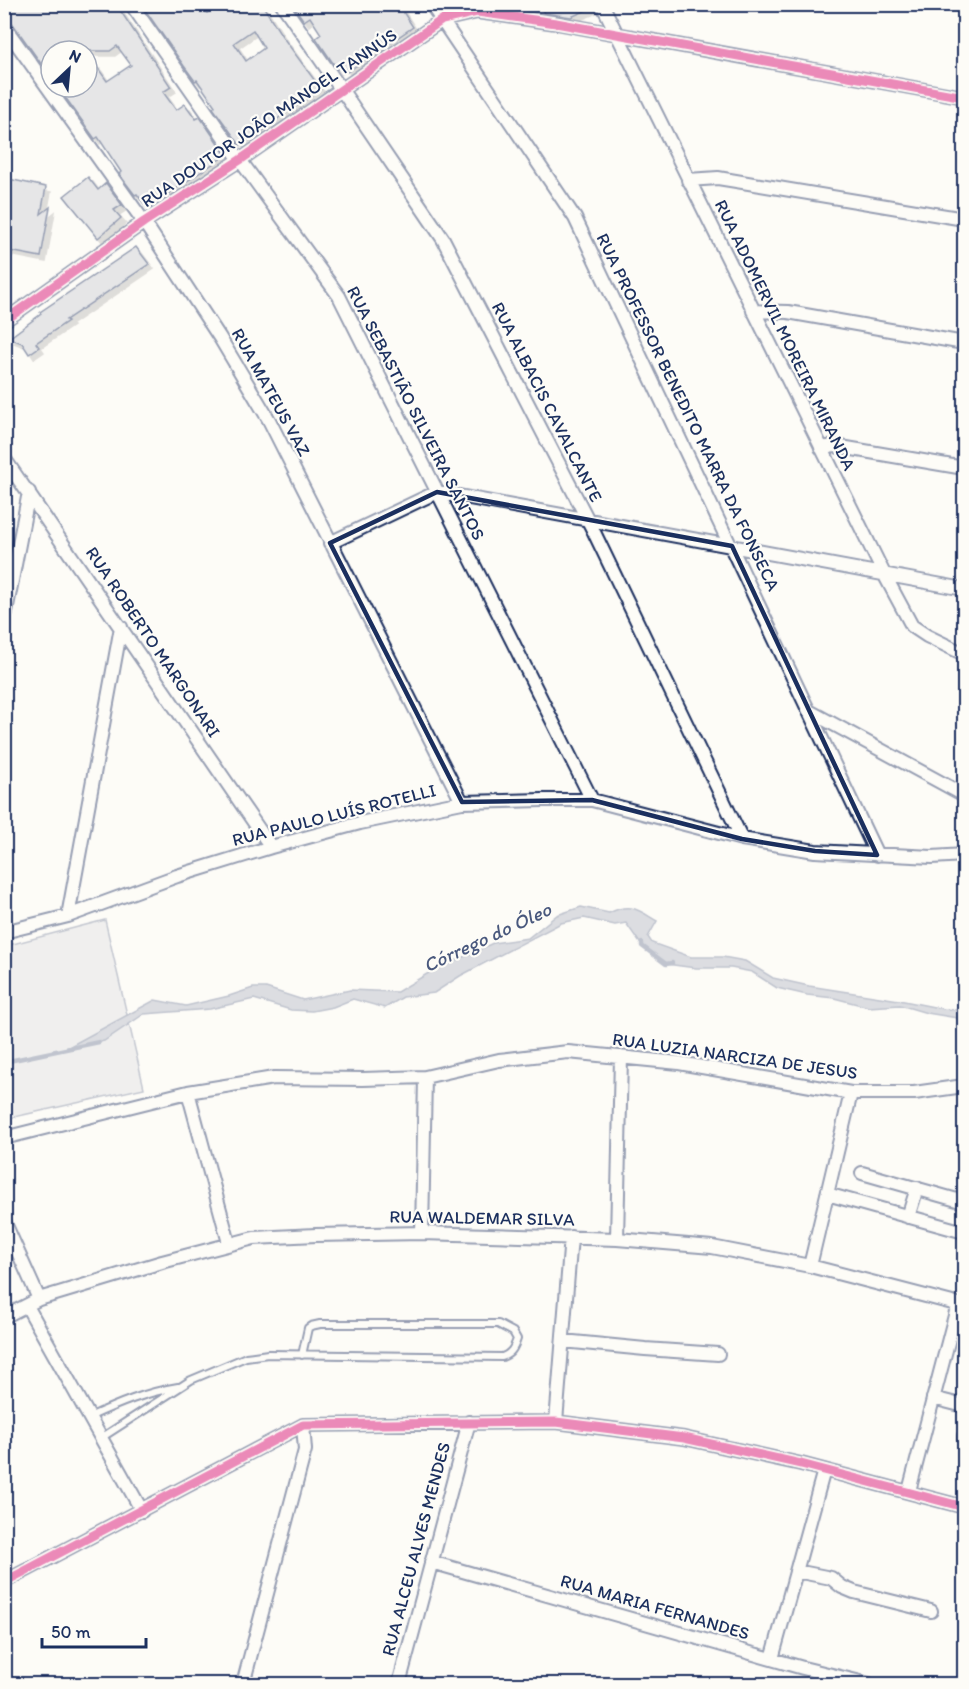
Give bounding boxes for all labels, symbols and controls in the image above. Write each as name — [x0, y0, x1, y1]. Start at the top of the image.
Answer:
street label: RUA DOUTOR JOÃO MANOEL TANNÚS — [137, 24, 401, 212]
north arrow — [39, 39, 99, 99]
text: N — [66, 45, 84, 67]
street label: RUA ADOMERVIL MOREIRA MIRANDA — [710, 196, 861, 474]
street label: RUA PROFESSOR BENEDITO MARRA DA FONSECA — [591, 229, 785, 595]
street label: RUA SEBASTIÃO SILVEIRA SANTOS — [342, 282, 490, 544]
street label: RUA ALBACIS CAVALCANTE — [487, 298, 607, 506]
street label: RUA MATEUS VAZ — [227, 324, 315, 460]
street label: RUA ROBERTO MARGONARI — [81, 542, 225, 742]
street label: RUA PAULO LUÍS ROTELLI — [230, 779, 438, 851]
water label: Córrego do Óleo — [419, 896, 556, 977]
street label: RUA LUZIA NARCIZA DE JESUS — [611, 1028, 859, 1084]
street label: RUA WALDEMAR SILVA — [389, 1205, 575, 1231]
street label: RUA ALCEU ALVES MENDES — [377, 1440, 455, 1658]
street label: RUA MARIA FERNANDES — [558, 1569, 752, 1645]
scale bar — [42, 1611, 146, 1649]
text: 50 m — [51, 1621, 91, 1643]

